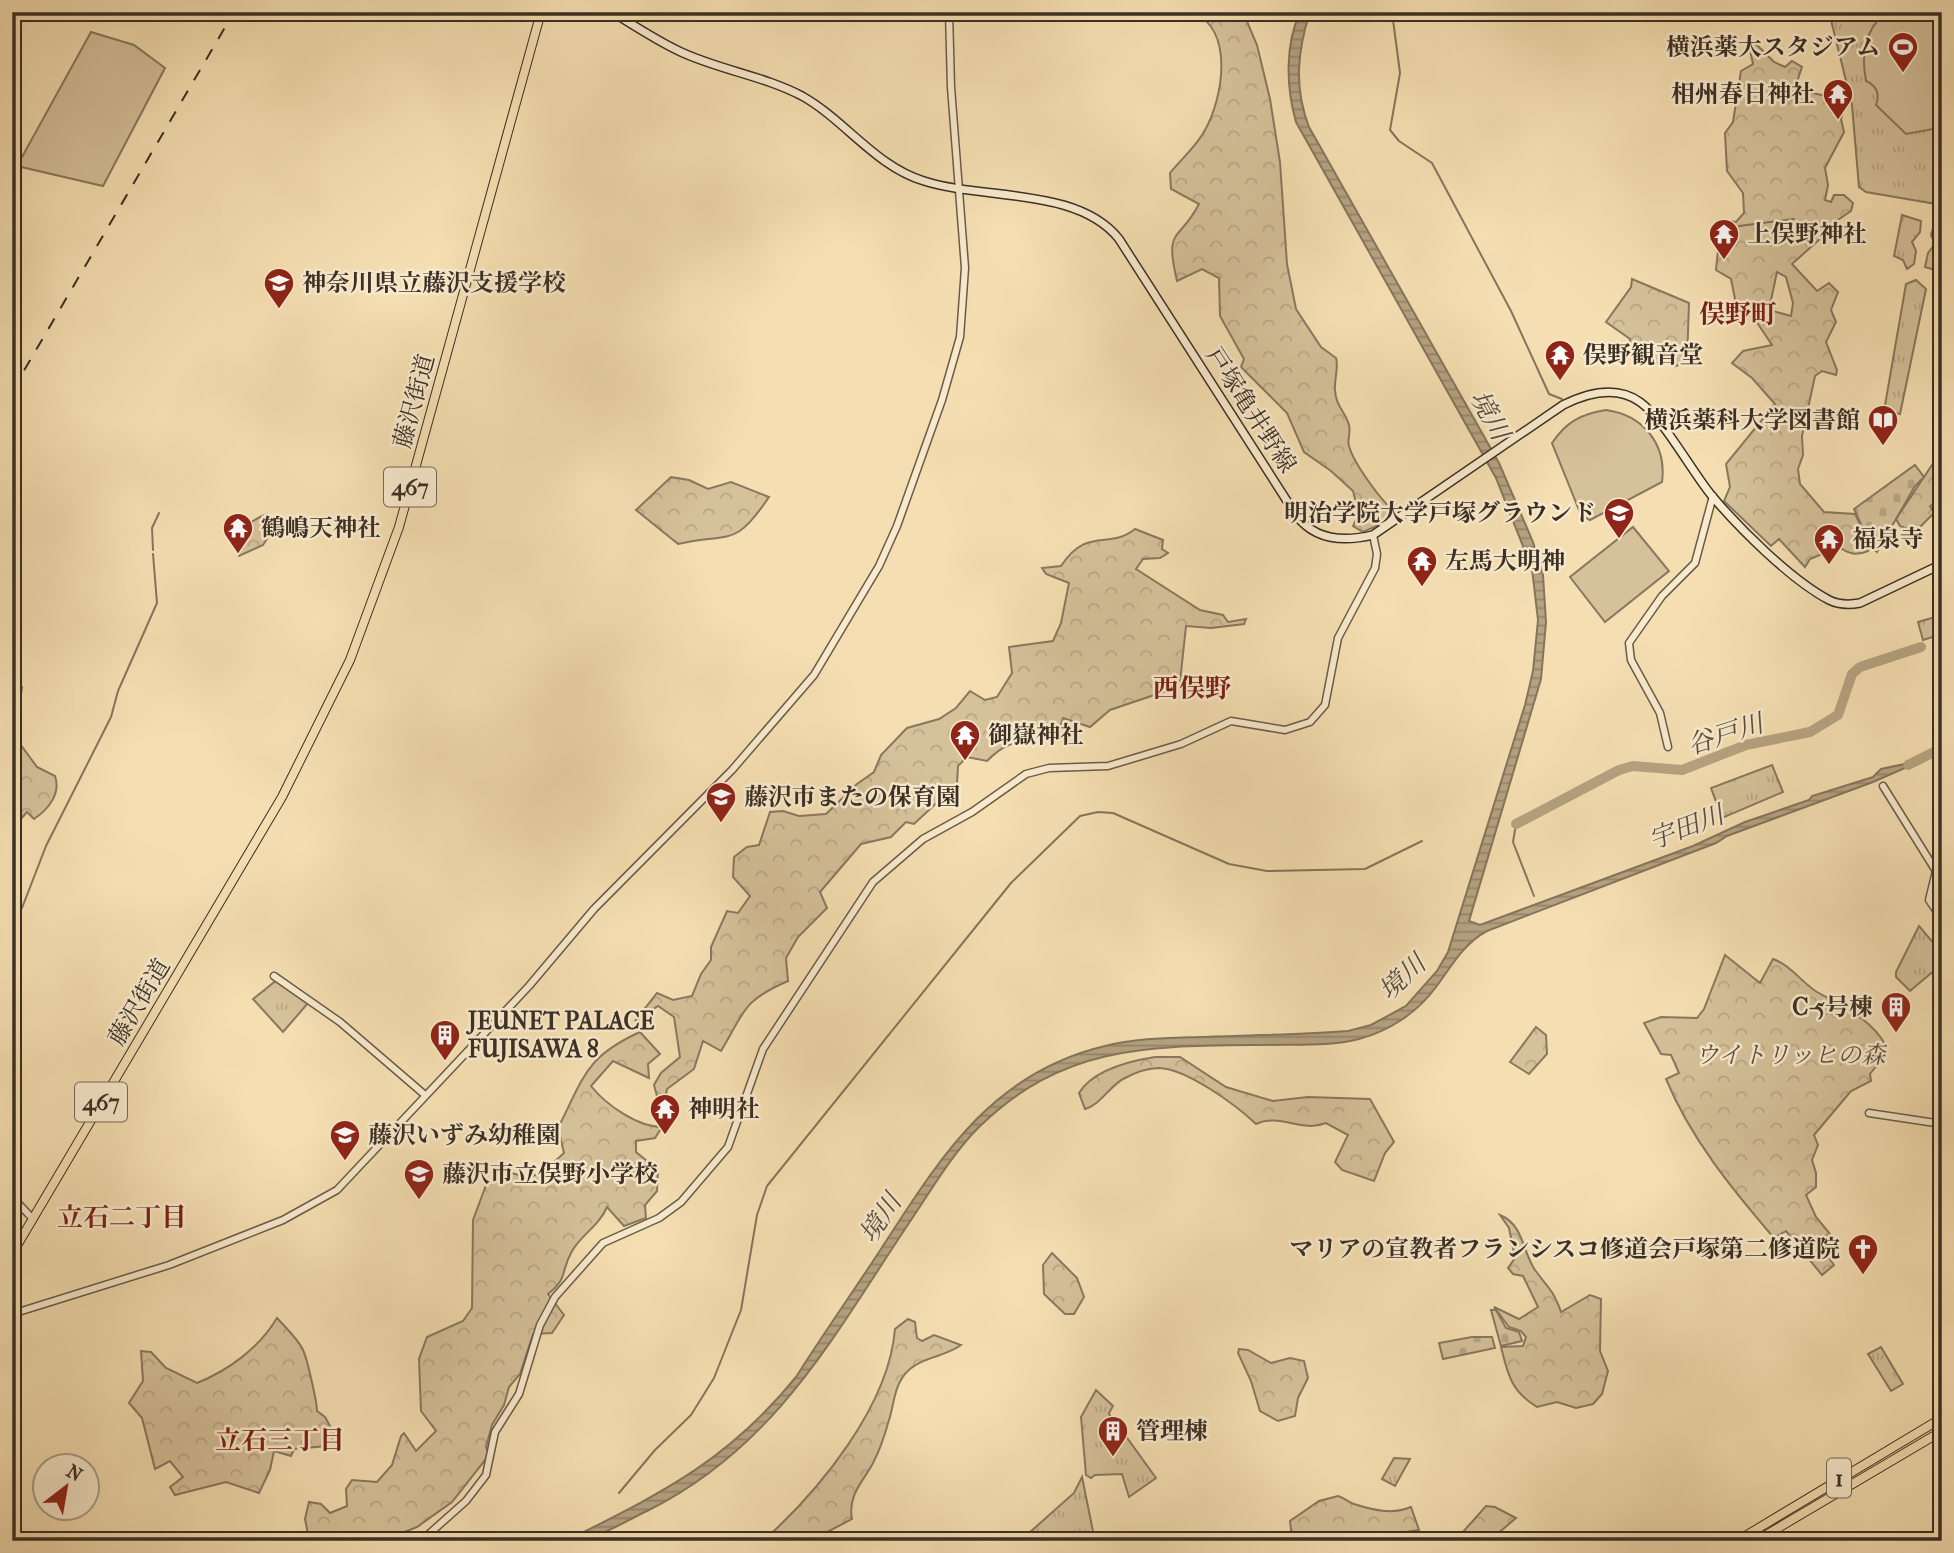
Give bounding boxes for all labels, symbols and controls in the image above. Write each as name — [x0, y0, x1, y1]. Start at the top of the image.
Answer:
sports icon: 横浜薬大スタジアム — [1886, 30, 1920, 74]
place label: 横浜薬大スタジアム — [1666, 33, 1880, 61]
temple icon: 相州春日神社 — [1821, 77, 1855, 121]
place label: 相州春日神社 — [1671, 80, 1815, 108]
temple icon: 上俣野神社 — [1707, 217, 1741, 261]
place label: 上俣野神社 — [1747, 220, 1867, 248]
school or university icon: 神奈川県立藤沢支援学校 — [262, 266, 296, 310]
place label: 神奈川県立藤沢支援学校 — [302, 269, 566, 297]
district label: 俣野町 — [1699, 299, 1777, 330]
temple icon: 俣野観音堂 — [1543, 338, 1577, 382]
place label: 俣野観音堂 — [1583, 341, 1703, 369]
street label: 戸塚亀井野線 — [1200, 342, 1302, 478]
street label: 藤沢街道 — [388, 351, 440, 451]
water label: 境川 — [1463, 385, 1517, 448]
library icon: 横浜薬科大学図書館 — [1866, 403, 1900, 447]
place label: 横浜薬科大学図書館 — [1644, 406, 1860, 434]
road number: 467 — [384, 467, 436, 506]
school or university icon: 明治学院大学戸塚グラウンド — [1602, 496, 1636, 540]
place label: 明治学院大学戸塚グラウンド — [1284, 499, 1596, 527]
temple icon: 鶴嶋天神社 — [221, 511, 255, 555]
place label: 鶴嶋天神社 — [261, 514, 381, 542]
temple icon: 福泉寺 — [1812, 522, 1846, 566]
place label: 福泉寺 — [1852, 525, 1924, 553]
temple icon: 左馬大明神 — [1405, 544, 1439, 588]
place label: 左馬大明神 — [1445, 547, 1565, 575]
district label: 西俣野 — [1153, 673, 1231, 704]
water label: 谷戸川 — [1683, 707, 1770, 761]
temple icon: 御嶽神社 — [948, 718, 982, 762]
place label: 御嶽神社 — [988, 721, 1084, 749]
school or university icon: 藤沢市またの保育園 — [704, 780, 738, 824]
place label: 藤沢市またの保育園 — [744, 783, 960, 811]
water label: 宇田川 — [1644, 798, 1731, 856]
water label: 境川 — [1373, 946, 1434, 1006]
street label: 藤沢街道 — [102, 954, 176, 1050]
building icon: C-5号棟 — [1879, 990, 1913, 1034]
place label: C-5号棟 — [1792, 993, 1873, 1021]
place label: JEUNET PALACE FUJISAWA 8 — [466, 1007, 655, 1063]
building icon: JEUNET PALACE FUJISAWA 8 — [428, 1018, 462, 1062]
park label: ウイトリッヒの森 — [1695, 1041, 1888, 1069]
road number: 467 — [75, 1082, 127, 1121]
temple icon: 神明社 — [648, 1092, 682, 1136]
place label: 神明社 — [688, 1095, 760, 1123]
school or university icon: 藤沢いずみ幼稚園 — [328, 1118, 362, 1162]
place label: 藤沢いずみ幼稚園 — [368, 1121, 560, 1149]
school or university icon: 藤沢市立俣野小学校 — [402, 1157, 436, 1201]
place label: 藤沢市立俣野小学校 — [442, 1160, 658, 1188]
water label: 境川 — [853, 1186, 909, 1249]
district label: 立石二丁目 — [57, 1202, 187, 1233]
church icon: マリアの宣教者フランシスコ修道会戸塚第二修道院 — [1846, 1232, 1880, 1276]
place label: マリアの宣教者フランシスコ修道会戸塚第二修道院 — [1289, 1235, 1840, 1263]
building icon: 管理棟 — [1096, 1414, 1130, 1458]
place label: 管理棟 — [1136, 1417, 1208, 1445]
district label: 立石三丁目 — [215, 1425, 345, 1456]
north arrow — [32, 1452, 102, 1522]
road number: 1 — [1827, 1458, 1851, 1498]
text: N — [62, 1460, 87, 1487]

